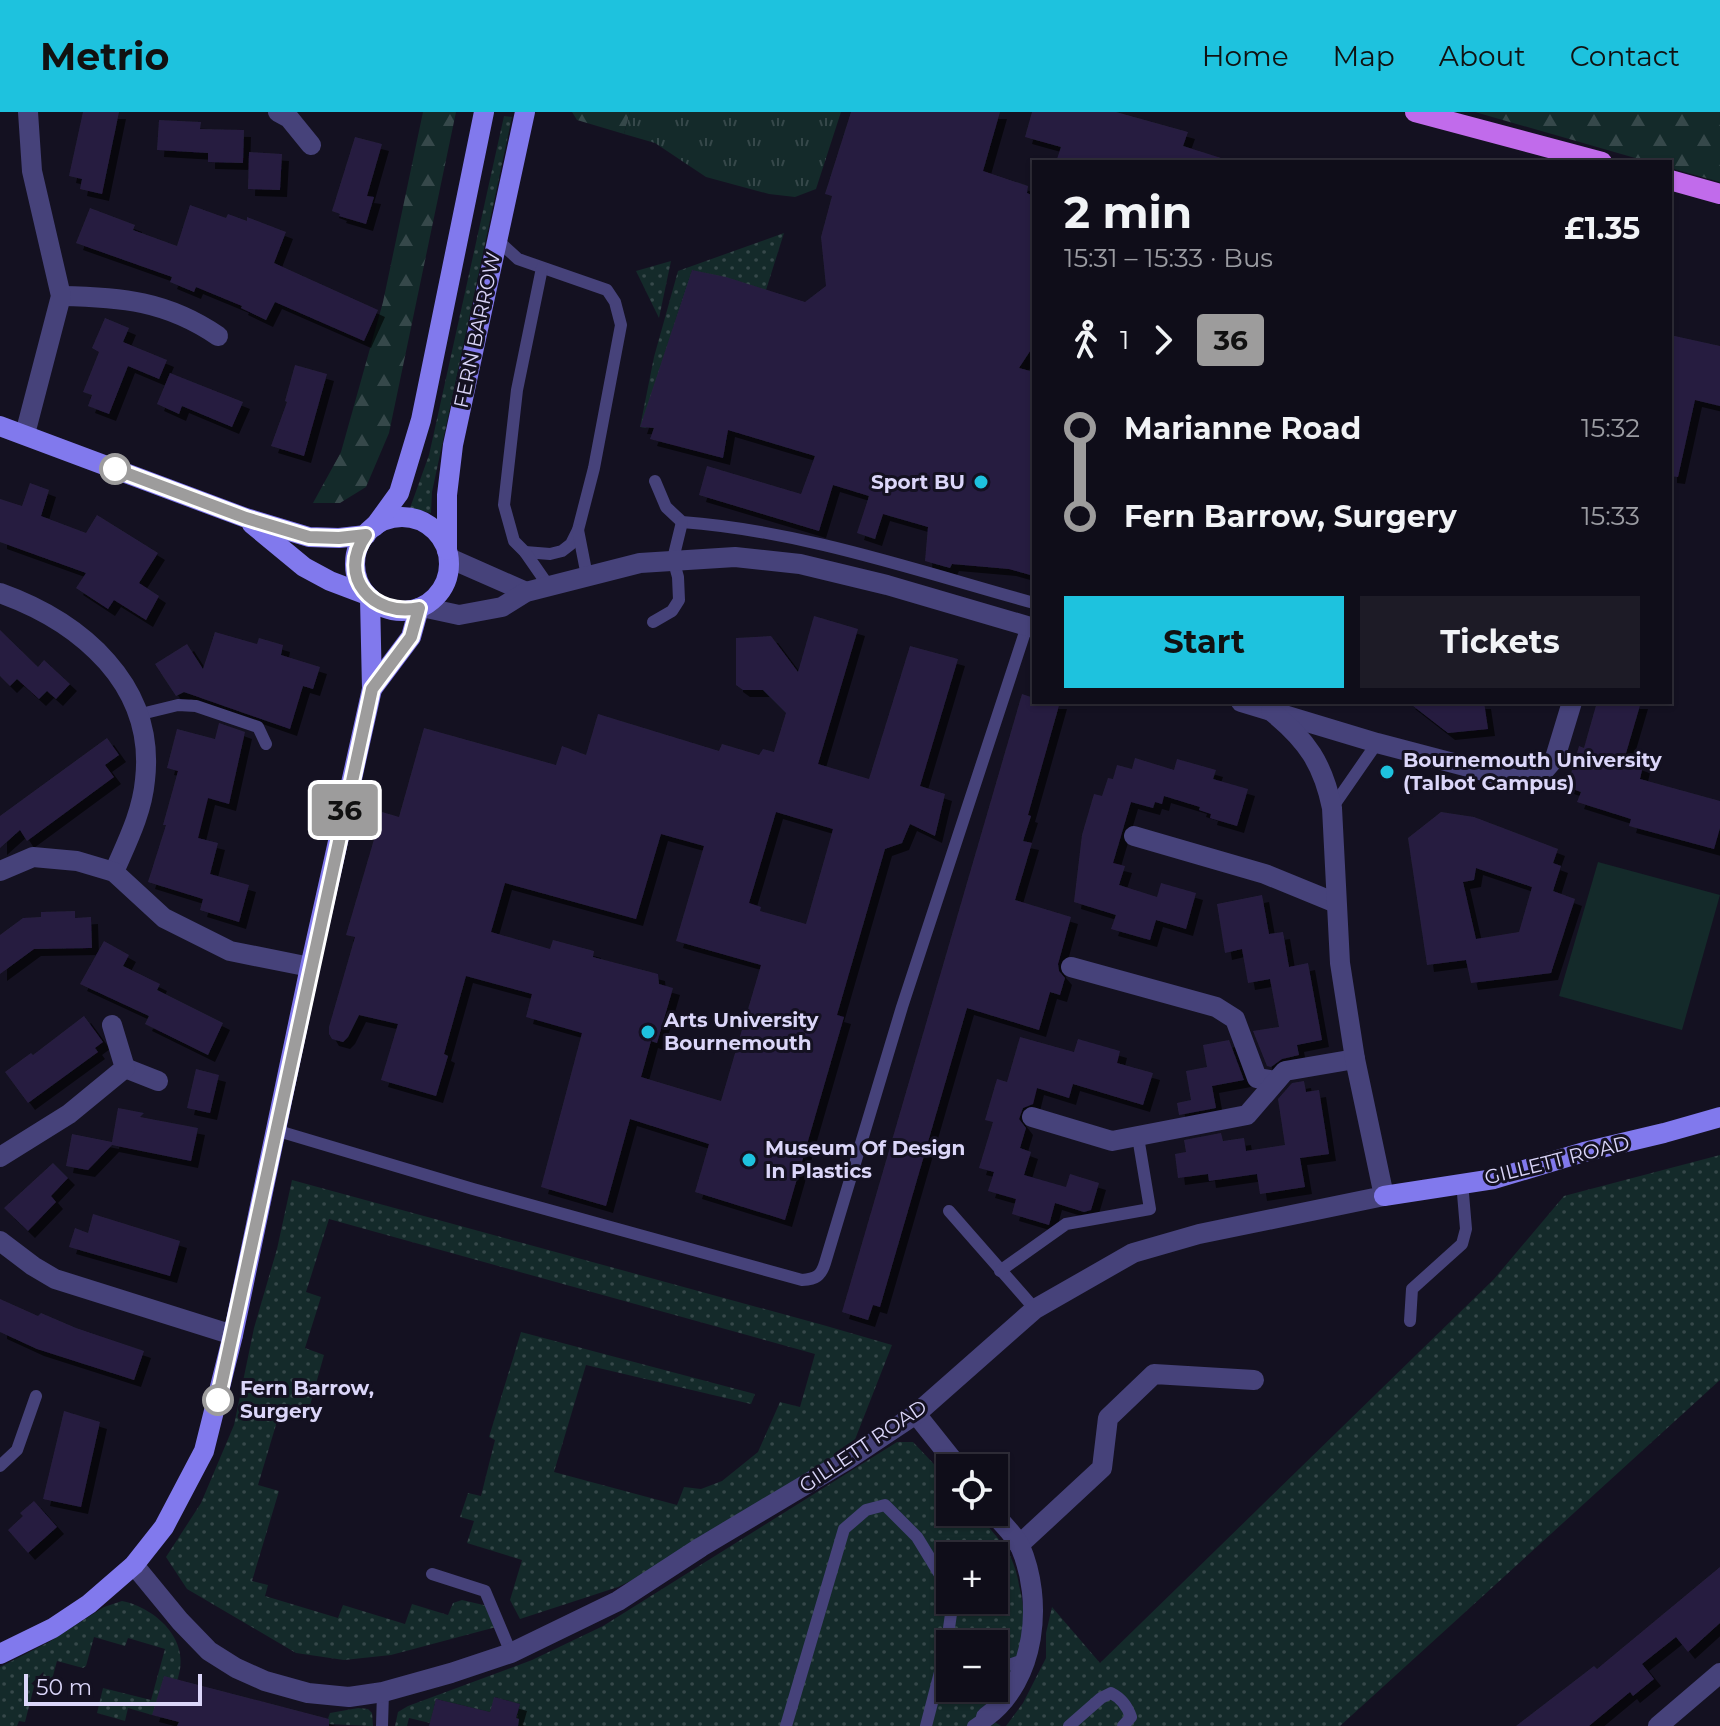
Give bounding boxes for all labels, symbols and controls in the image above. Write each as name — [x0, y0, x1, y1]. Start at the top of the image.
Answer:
text: Metrio — [40, 33, 169, 80]
text: Home — [1202, 39, 1289, 73]
text: Map — [1333, 39, 1395, 73]
text: About — [1439, 39, 1526, 73]
text: Contact — [1570, 39, 1680, 73]
text: 2 min — [1064, 185, 1192, 239]
text: £1.35 — [1564, 210, 1640, 247]
text: 15:31 – 15:33 · Bus — [1064, 242, 1273, 274]
street label: FERN BARROW — [449, 250, 505, 410]
icon: walk — [1064, 318, 1108, 362]
icon: forward — [1141, 318, 1185, 362]
text: 36 — [1213, 323, 1248, 357]
text: 1 — [1120, 324, 1129, 356]
text: Marianne Road — [1124, 410, 1361, 447]
text: 15:32 — [1581, 412, 1640, 444]
unlabelled marker — [100, 454, 130, 484]
place label: Sport BU — [871, 470, 965, 494]
marker: Sport BU — [972, 473, 990, 491]
text: Fern Barrow, Surgery — [1124, 498, 1457, 535]
text: 15:33 — [1581, 500, 1640, 532]
button: Start — [1064, 596, 1344, 688]
button: Tickets — [1360, 596, 1640, 688]
place label: Bournemouth University (Talbot Campus) — [1403, 748, 1663, 795]
marker: Bournemouth University (Talbot Campus) — [1378, 763, 1396, 781]
line badge: 36 — [309, 784, 381, 836]
text: 36 — [328, 793, 362, 827]
place label: Arts University Bournemouth — [663, 1008, 820, 1055]
marker: Arts University Bournemouth — [639, 1023, 657, 1041]
street label: GILLETT ROAD — [1482, 1130, 1632, 1190]
place label: Museum Of Design In Plastics — [765, 1136, 965, 1183]
marker: Museum Of Design In Plastics — [740, 1151, 758, 1169]
place label: Fern Barrow, Surgery — [240, 1376, 374, 1423]
marker: Fern Barrow, Surgery — [203, 1385, 233, 1415]
street label: GILLETT ROAD — [795, 1394, 931, 1498]
map controls — [936, 1454, 1008, 1702]
button: locate — [936, 1454, 1008, 1526]
button: + — [936, 1542, 1008, 1614]
button: − — [936, 1630, 1008, 1702]
scale bar — [24, 1670, 202, 1706]
text: 50 m — [36, 1674, 92, 1701]

